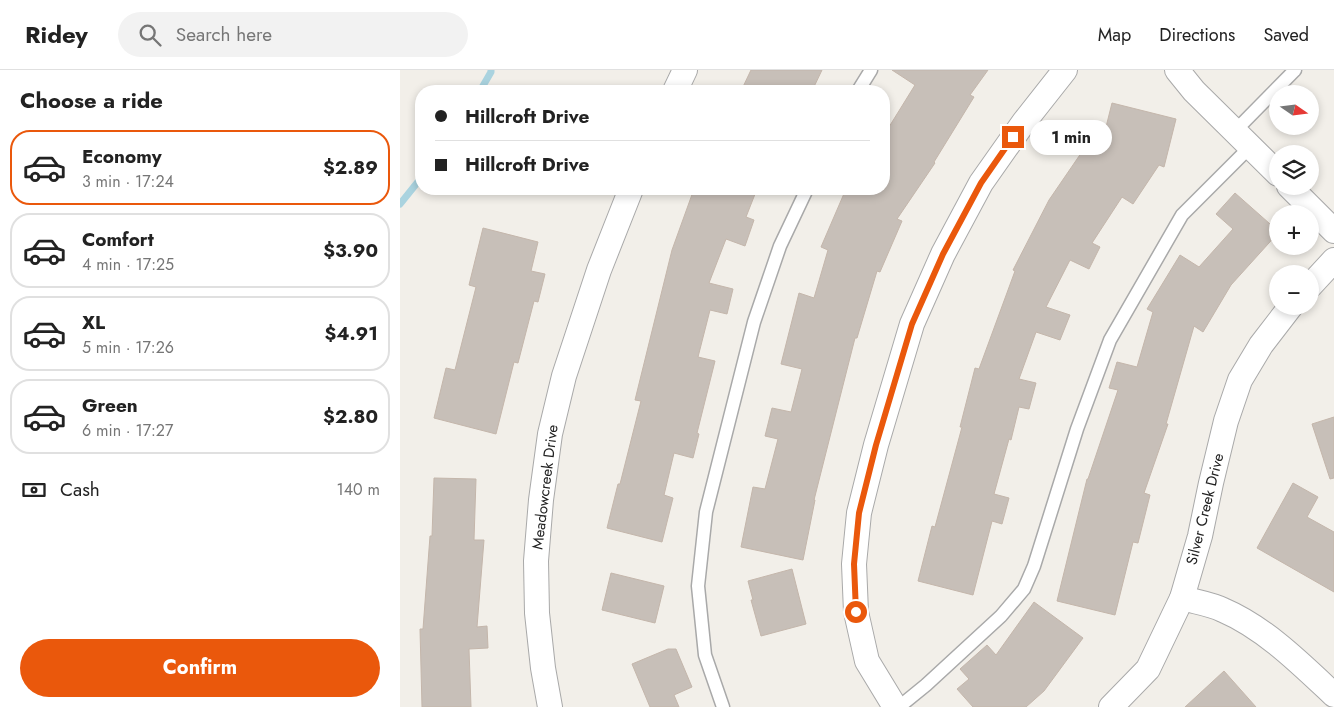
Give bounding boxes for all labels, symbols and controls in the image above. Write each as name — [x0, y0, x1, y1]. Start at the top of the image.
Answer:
search box — [118, 12, 468, 57]
text: Ridey — [25, 17, 88, 52]
icon: search — [136, 21, 164, 49]
text: Search here — [176, 21, 272, 48]
text: Map — [1098, 22, 1131, 48]
text: Directions — [1159, 22, 1235, 48]
text: Saved — [1263, 22, 1309, 48]
text: Choose a ride — [20, 84, 163, 116]
north arrow — [1269, 85, 1319, 135]
map controls — [1269, 85, 1319, 315]
text: Hillcroft Drive — [465, 103, 589, 130]
callout: 1 min — [1030, 120, 1113, 154]
route end — [1002, 126, 1024, 148]
text: 1 min — [1051, 126, 1091, 149]
text: Economy — [82, 143, 162, 170]
icon: car — [22, 145, 67, 190]
button: layers — [1269, 145, 1319, 195]
text: Hillcroft Drive — [465, 151, 589, 178]
text: $2.89 — [323, 154, 378, 181]
text: 3 min · 17:24 — [82, 170, 174, 193]
button: + — [1269, 205, 1319, 255]
text: Comfort — [82, 226, 154, 253]
icon: car — [22, 228, 67, 273]
text: $3.90 — [323, 237, 378, 264]
text: 4 min · 17:25 — [82, 253, 174, 276]
button: − — [1269, 265, 1319, 315]
text: XL — [82, 309, 105, 336]
icon: car — [22, 311, 67, 356]
text: $4.91 — [324, 320, 378, 347]
text: 5 min · 17:26 — [82, 336, 174, 359]
text: Green — [82, 392, 138, 419]
icon: car — [22, 394, 67, 439]
text: $2.80 — [323, 403, 378, 430]
text: 6 min · 17:27 — [82, 419, 173, 442]
street label: Meadowcreek Drive — [526, 423, 564, 551]
street label: Silver Creek Drive — [1180, 451, 1230, 567]
icon: cash — [20, 476, 48, 504]
text: Cash — [60, 476, 100, 503]
text: 140 m — [337, 478, 380, 501]
route start — [845, 601, 867, 623]
button: Confirm — [20, 639, 380, 697]

